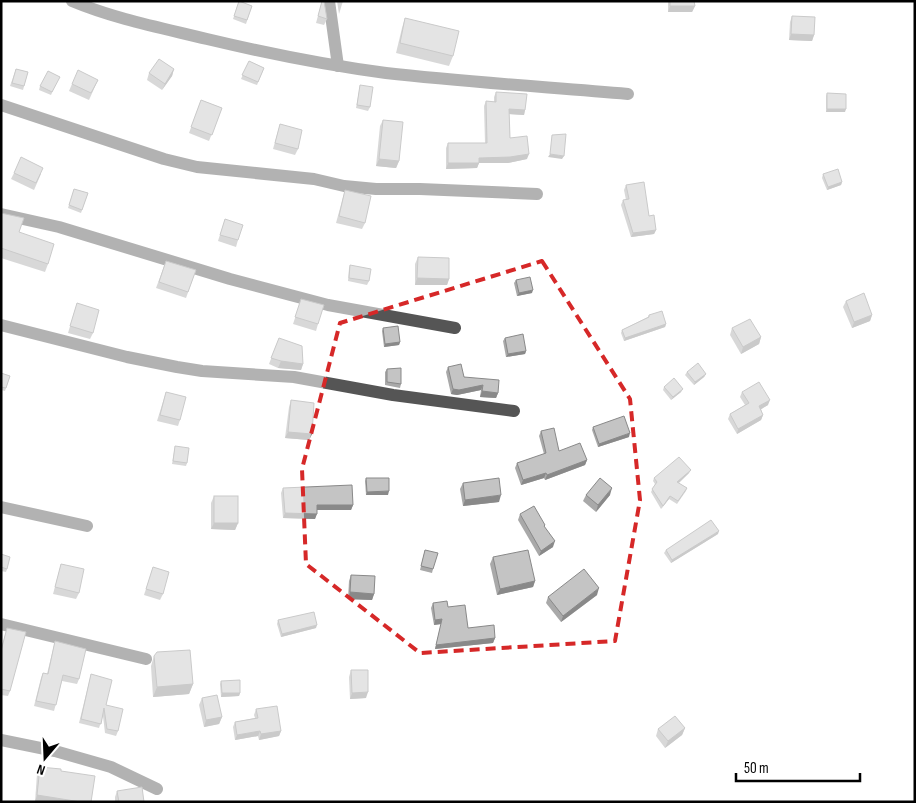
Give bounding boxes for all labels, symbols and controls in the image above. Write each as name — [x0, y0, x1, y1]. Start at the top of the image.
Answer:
north arrow — [20, 733, 70, 783]
scale bar — [736, 750, 860, 782]
text: 50 m — [744, 759, 769, 778]
text: N — [35, 761, 47, 779]

